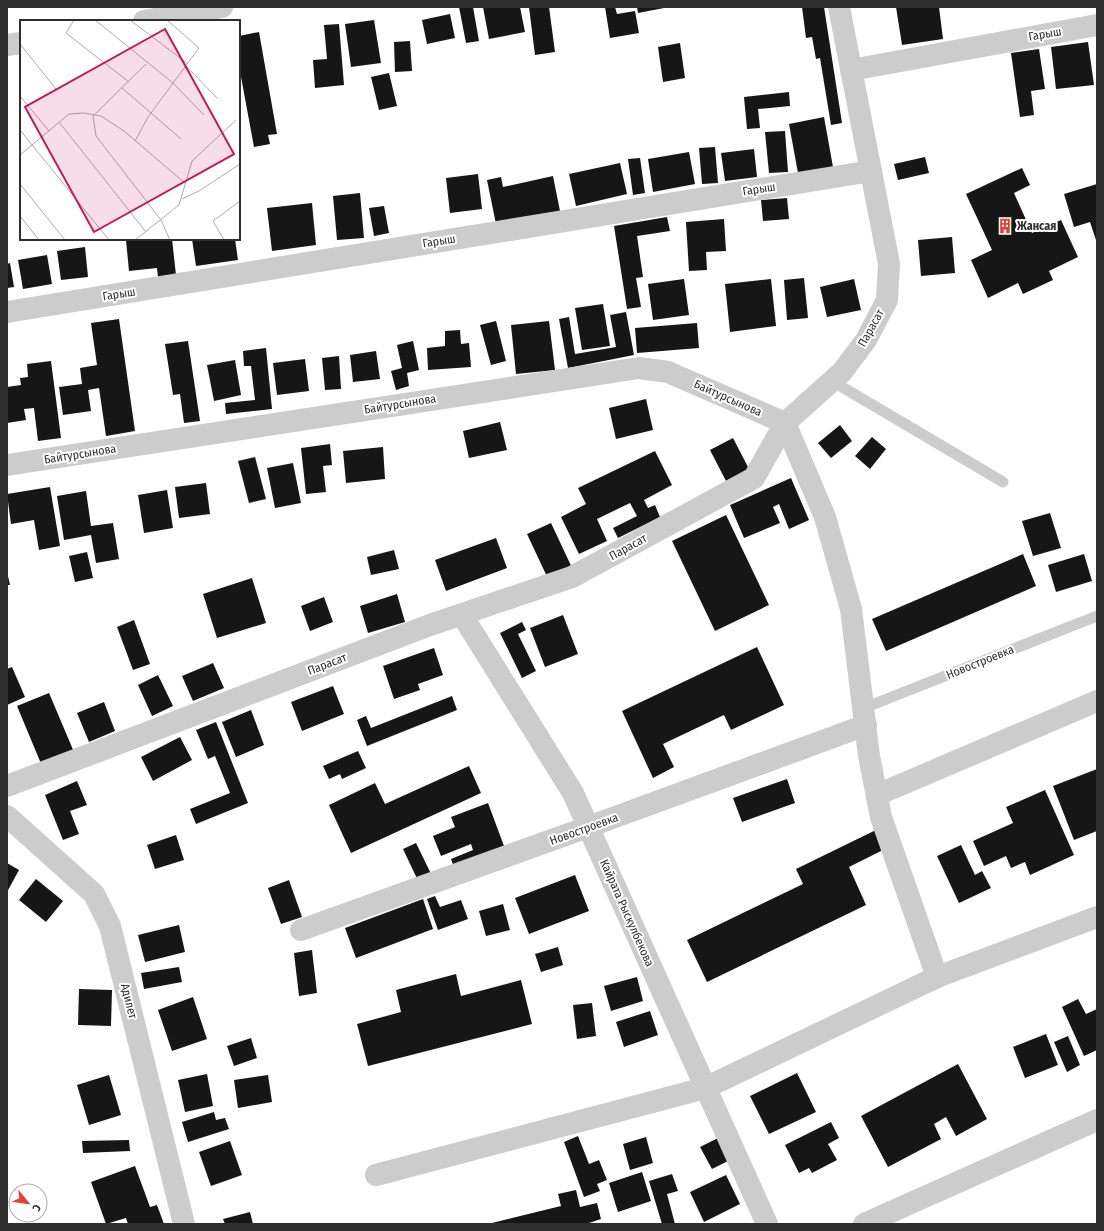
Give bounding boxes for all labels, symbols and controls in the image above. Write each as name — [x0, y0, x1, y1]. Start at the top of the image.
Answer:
inset map — [20, 20, 240, 240]
street label: Гарыш — [1027, 24, 1063, 44]
street label: Гарыш — [742, 179, 776, 199]
building icon: Жансая — [996, 217, 1014, 235]
place label: Жансая — [1016, 219, 1056, 233]
street label: Гарыш — [422, 231, 456, 251]
street label: Гарыш — [102, 284, 136, 304]
street label: Парасат — [855, 307, 887, 349]
street label: Байтурсынова — [692, 377, 764, 419]
street label: Байтурсынова — [363, 391, 437, 417]
street label: Байтурсынова — [43, 441, 117, 467]
street label: Парасат — [607, 531, 649, 563]
street label: Новостроевка — [944, 642, 1016, 682]
street label: Парасат — [305, 650, 349, 678]
street label: Новостроевка — [548, 810, 620, 848]
street label: Кайрата Рыскулбекова — [597, 857, 657, 969]
street label: Адилет — [118, 982, 140, 1020]
north arrow — [8, 1183, 48, 1223]
text: С — [29, 1202, 43, 1213]

